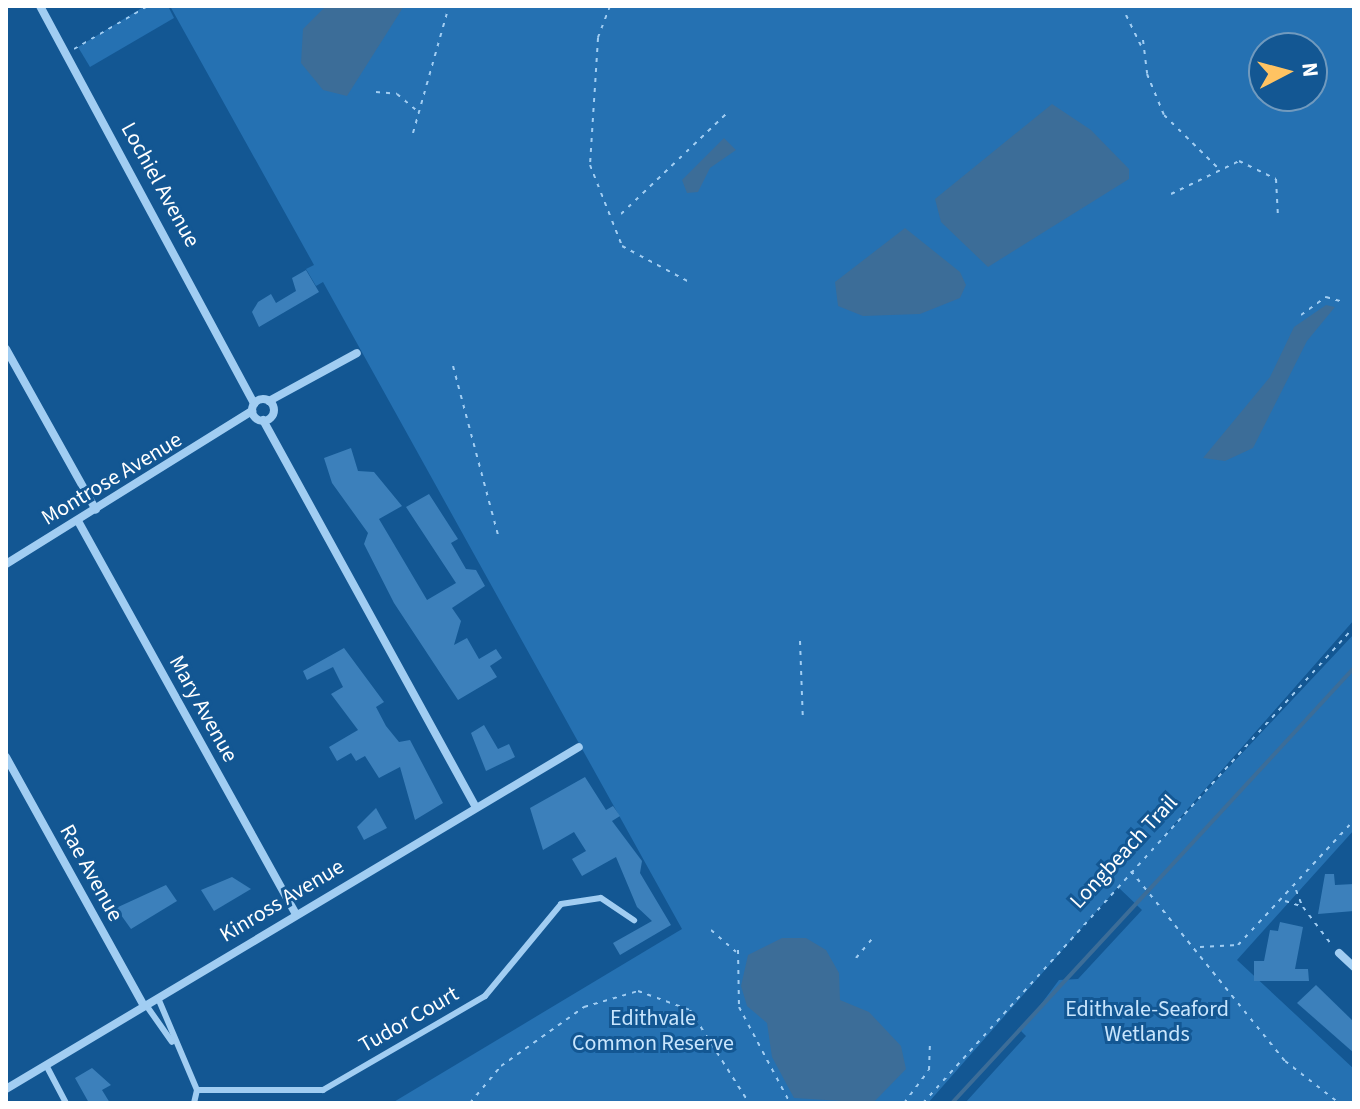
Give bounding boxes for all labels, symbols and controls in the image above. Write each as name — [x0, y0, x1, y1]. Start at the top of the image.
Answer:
north arrow — [1248, 32, 1328, 112]
text: N — [1293, 61, 1327, 79]
street label: Lochiel Avenue — [115, 118, 205, 252]
street label: Montrose Avenue — [37, 427, 187, 531]
street label: Mary Avenue — [163, 651, 243, 767]
street label: Longbeach Trail — [1065, 790, 1183, 914]
street label: Rae Avenue — [54, 820, 128, 926]
street label: Kinross Avenue — [215, 854, 349, 948]
street label: Tudor Court — [355, 981, 463, 1059]
park label: Edithvale-Seaford Wetlands — [1065, 996, 1229, 1048]
park label: Edithvale Common Reserve — [572, 1005, 734, 1056]

